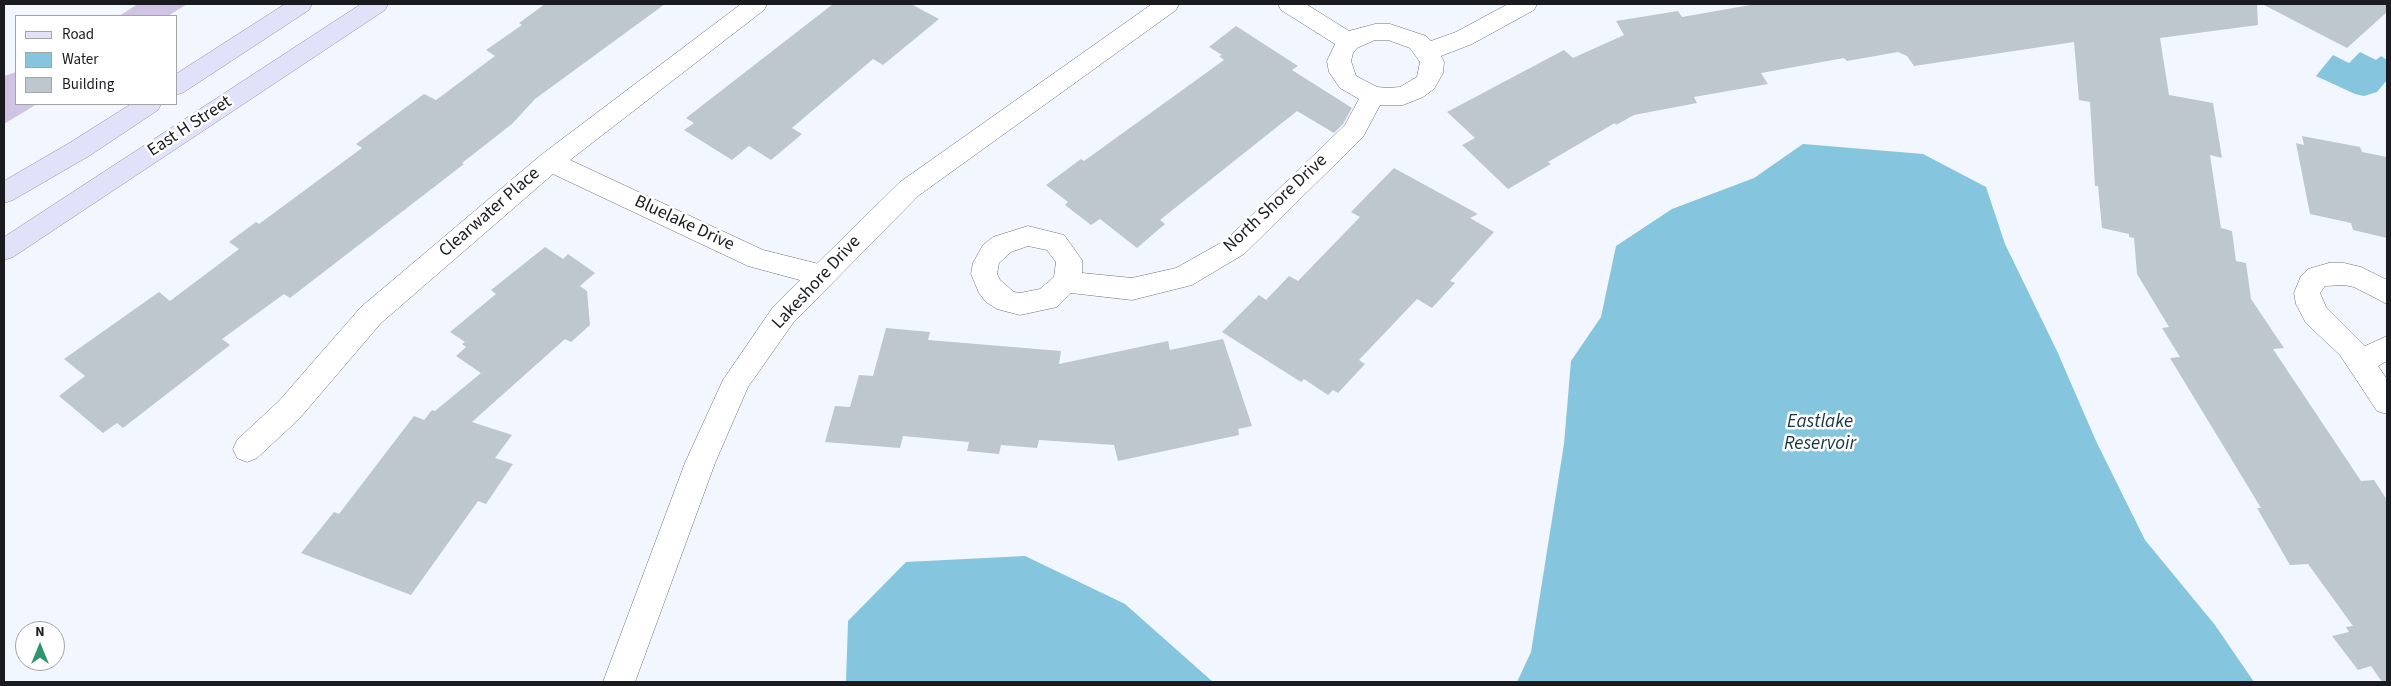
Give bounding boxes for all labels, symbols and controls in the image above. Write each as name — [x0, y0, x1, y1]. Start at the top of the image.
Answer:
legend — [15, 15, 178, 105]
text: Road — [62, 24, 94, 45]
text: Water — [62, 49, 98, 70]
text: Building — [62, 74, 114, 95]
street label: East H Street — [144, 92, 236, 162]
street label: North Shore Drive — [1220, 150, 1332, 258]
street label: Clearwater Place — [435, 164, 545, 262]
street label: Bluelake Drive — [631, 191, 737, 257]
street label: Lakeshore Drive — [768, 232, 866, 334]
water label: Eastlake Reservoir — [1784, 412, 1856, 456]
north arrow — [15, 621, 65, 671]
text: N — [35, 622, 45, 642]

